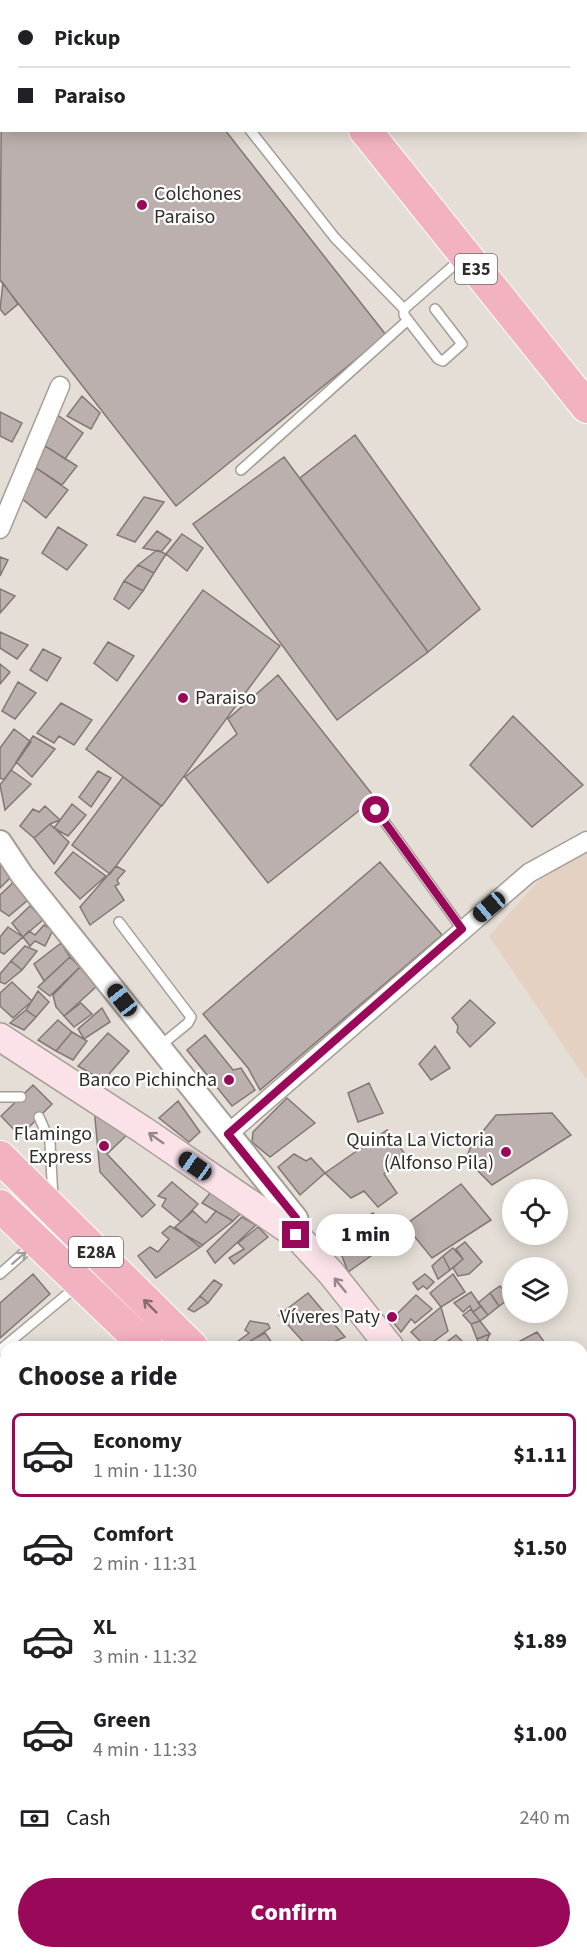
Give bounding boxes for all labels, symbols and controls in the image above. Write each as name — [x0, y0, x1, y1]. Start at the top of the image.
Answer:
text: Pickup — [54, 22, 120, 54]
text: Paraiso — [54, 80, 126, 112]
place label: Colchones Paraiso — [154, 180, 241, 231]
marker: Colchones Paraiso — [135, 198, 149, 212]
road number: E35 — [455, 254, 497, 284]
place label: Paraiso — [195, 684, 256, 712]
marker: Paraiso — [176, 691, 190, 705]
route start — [362, 796, 389, 823]
car — [469, 889, 509, 925]
car — [104, 980, 140, 1020]
place label: Banco Pichincha — [79, 1066, 217, 1094]
marker: Banco Pichincha — [222, 1073, 236, 1087]
place label: Flamingo Express — [14, 1120, 92, 1171]
place label: Quinta La Victoria (Alfonso Pila) — [346, 1126, 494, 1177]
one-way arrow — [148, 1132, 164, 1144]
marker: Flamingo Express — [97, 1139, 111, 1153]
marker: Quinta La Victoria (Alfonso Pila) — [499, 1145, 513, 1159]
car — [175, 1148, 215, 1184]
map controls — [502, 1179, 568, 1323]
button: locate — [502, 1179, 568, 1245]
callout: 1 min — [317, 1214, 416, 1256]
route end — [282, 1221, 309, 1248]
text: 1 min — [341, 1221, 390, 1249]
road number: E28A — [69, 1237, 123, 1267]
one-way arrow — [11, 1251, 26, 1265]
button: layers — [502, 1257, 568, 1323]
one-way arrow — [334, 1277, 347, 1293]
one-way arrow — [143, 1298, 157, 1313]
place label: Víveres Paty — [280, 1303, 381, 1331]
marker: Víveres Paty — [385, 1310, 399, 1324]
text: Choose a ride — [18, 1357, 178, 1396]
text: Economy — [93, 1425, 182, 1457]
icon: car — [21, 1428, 75, 1482]
text: $1.11 — [513, 1439, 567, 1471]
text: 1 min · 11:30 — [93, 1457, 197, 1485]
text: Comfort — [93, 1518, 174, 1550]
icon: car — [21, 1521, 75, 1575]
text: $1.50 — [513, 1532, 567, 1564]
text: 2 min · 11:31 — [93, 1550, 197, 1578]
text: XL — [93, 1611, 117, 1643]
icon: car — [21, 1614, 75, 1668]
text: $1.89 — [513, 1625, 567, 1657]
text: 3 min · 11:32 — [93, 1643, 197, 1671]
text: Green — [93, 1704, 151, 1736]
icon: car — [21, 1707, 75, 1761]
text: $1.00 — [513, 1718, 567, 1750]
text: 4 min · 11:33 — [93, 1736, 197, 1764]
icon: cash — [18, 1802, 51, 1835]
text: Cash — [66, 1802, 111, 1834]
text: 240 m — [520, 1804, 570, 1832]
button: Confirm — [18, 1878, 570, 1947]

